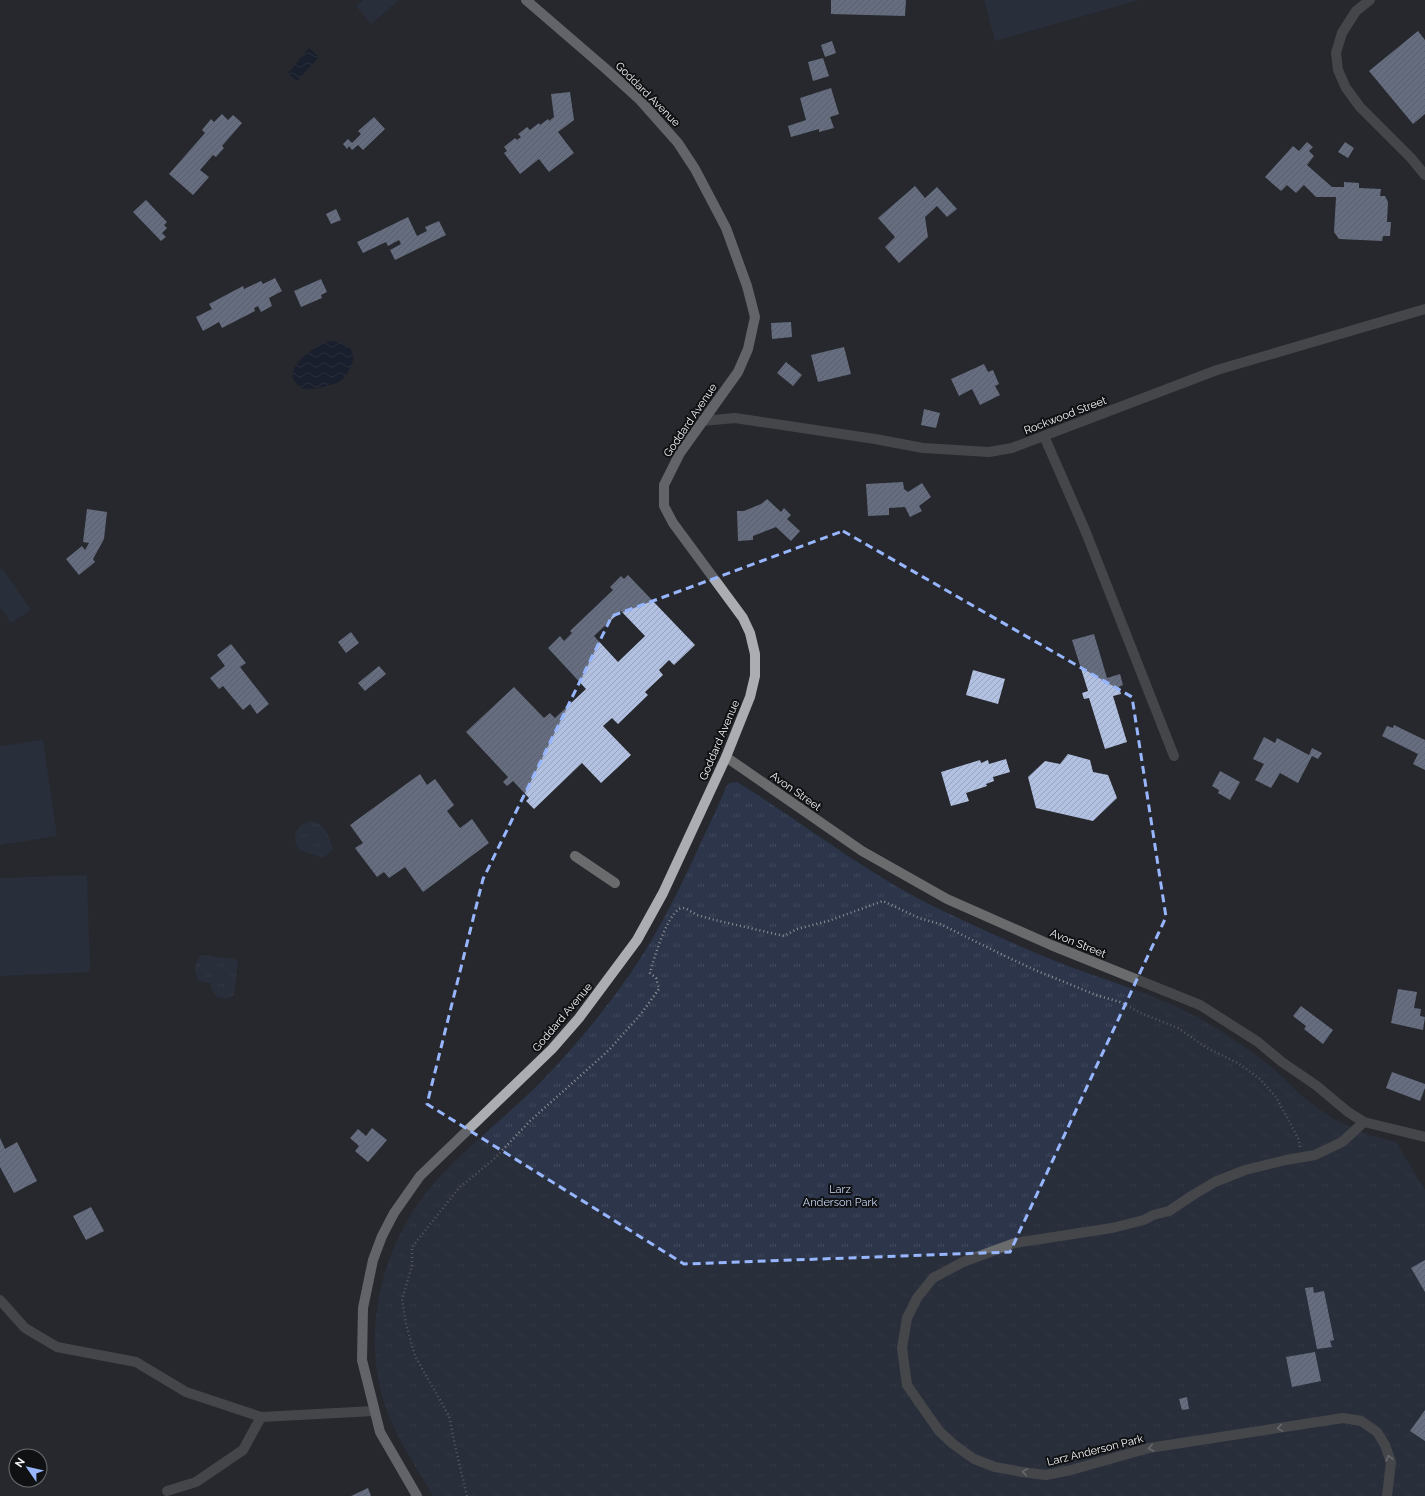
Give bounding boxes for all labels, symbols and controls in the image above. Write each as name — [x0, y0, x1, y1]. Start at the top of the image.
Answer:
street label: Goddard Avenue — [613, 59, 683, 130]
street label: Goddard Avenue — [661, 381, 720, 459]
street label: Rockwood Street — [1022, 394, 1109, 437]
street label: Goddard Avenue — [697, 698, 742, 782]
street label: Avon Street — [768, 769, 824, 814]
street label: Avon Street — [1048, 926, 1108, 961]
street label: Goddard Avenue — [530, 980, 595, 1054]
park label: Larz Anderson Park — [803, 1183, 877, 1209]
one-way arrow — [1277, 1423, 1283, 1432]
street label: Larz Anderson Park — [1046, 1432, 1145, 1469]
one-way arrow — [1148, 1443, 1154, 1451]
north arrow — [8, 1448, 48, 1488]
one-way arrow — [1385, 1454, 1394, 1461]
text: N — [12, 1456, 28, 1470]
one-way arrow — [1022, 1468, 1028, 1477]

